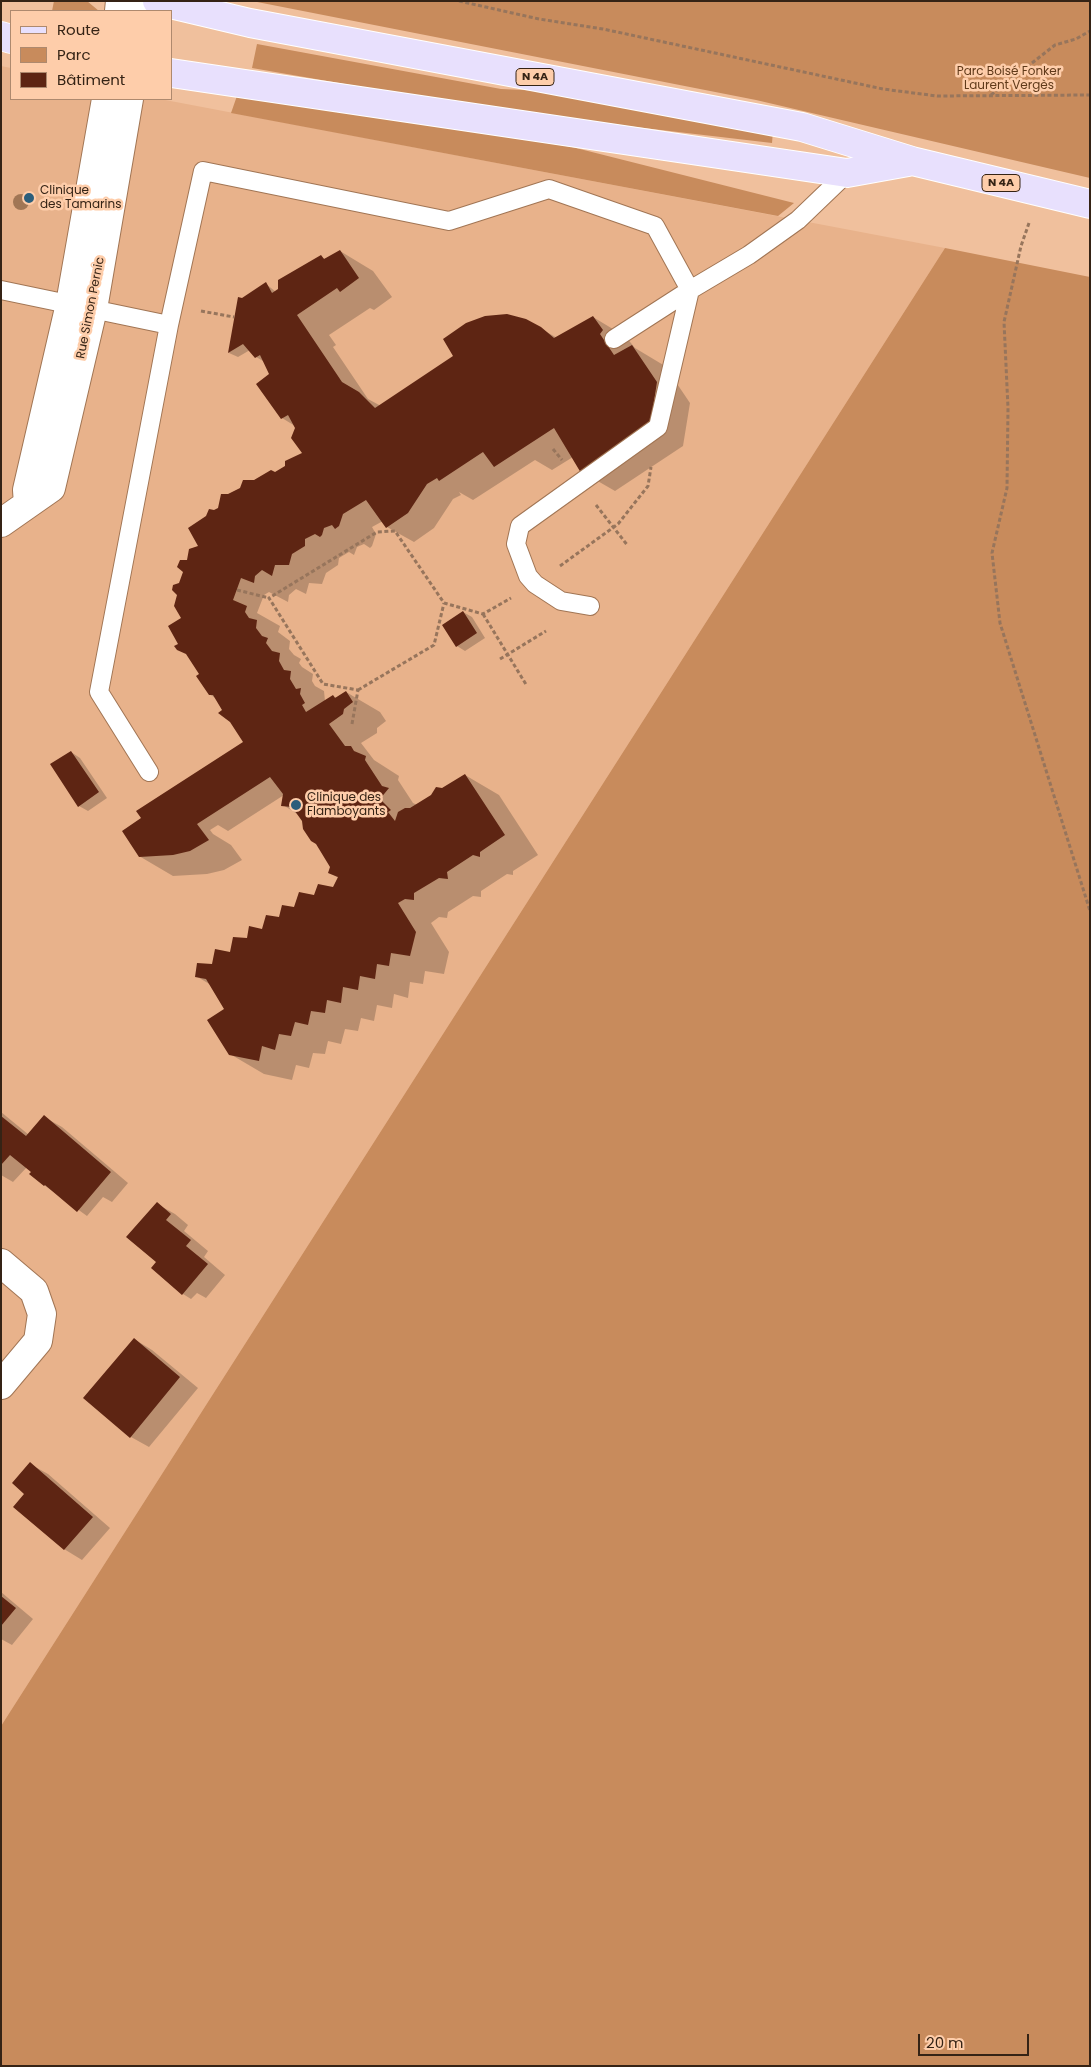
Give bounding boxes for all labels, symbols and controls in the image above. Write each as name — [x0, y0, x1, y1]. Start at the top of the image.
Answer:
legend — [10, 10, 172, 100]
text: Route — [57, 19, 100, 40]
text: Parc — [57, 44, 91, 65]
park label: Parc Boisé Fonker Laurent Vergès — [957, 65, 1061, 93]
road number: N 4A — [516, 68, 554, 86]
text: Bâtiment — [57, 69, 125, 90]
road number: N 4A — [982, 174, 1020, 192]
place label: Clinique des Tamarins — [40, 184, 121, 212]
marker: Clinique des Tamarins — [22, 191, 36, 205]
street label: Rue Simon Pernic — [74, 256, 108, 360]
place label: Clinique des Flamboyants — [307, 791, 385, 819]
marker: Clinique des Flamboyants — [289, 798, 303, 812]
scale bar — [921, 2024, 1032, 2056]
text: 20 m — [926, 2032, 964, 2053]

